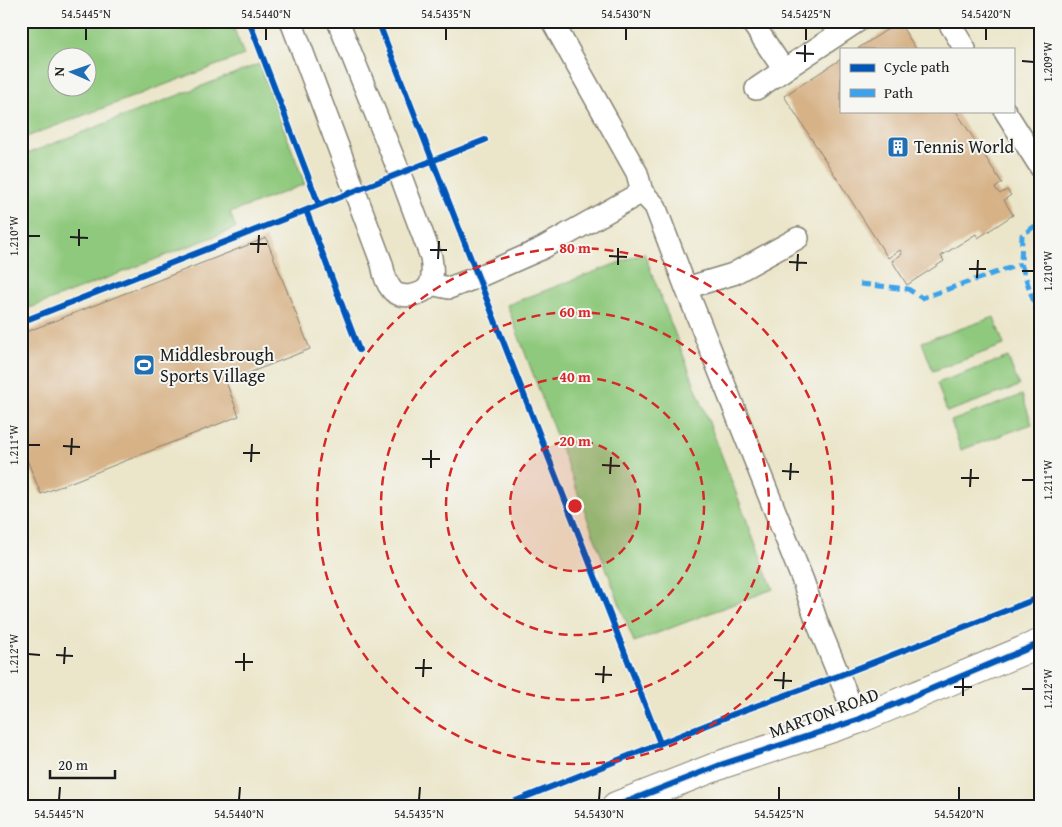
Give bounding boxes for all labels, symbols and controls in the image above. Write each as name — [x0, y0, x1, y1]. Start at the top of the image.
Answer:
text: 54.5445°N — [61, 5, 111, 22]
text: 54.5440°N — [241, 5, 291, 22]
text: 54.5435°N — [421, 5, 471, 22]
text: 54.5430°N — [601, 5, 651, 22]
text: 54.5425°N — [781, 5, 831, 22]
text: 54.5420°N — [961, 5, 1011, 22]
text: 1.209°W — [1039, 41, 1056, 82]
north arrow — [48, 48, 98, 98]
legend — [840, 48, 1014, 112]
text: Cycle path — [884, 56, 950, 77]
text: N — [49, 66, 69, 77]
text: Path — [884, 82, 913, 103]
place label: Tennis World — [914, 133, 1014, 160]
building icon: Tennis World — [886, 135, 910, 159]
text: 1.210°W — [5, 215, 22, 256]
text: 80 m — [559, 237, 591, 258]
text: 1.210°W — [1039, 250, 1056, 291]
text: 60 m — [559, 301, 591, 322]
place label: Middlesbrough Sports Village — [160, 341, 274, 389]
sports icon: Middlesbrough Sports Village — [132, 353, 156, 377]
text: 40 m — [559, 366, 591, 387]
text: 1.211°W — [5, 424, 22, 465]
text: 20 m — [559, 430, 591, 451]
text: 1.211°W — [1039, 459, 1056, 500]
centre of rings — [566, 497, 584, 515]
text: 1.212°W — [5, 633, 22, 674]
text: 1.212°W — [1039, 668, 1056, 709]
street label: MARTON ROAD — [765, 680, 883, 745]
scale bar — [50, 747, 115, 779]
text: 20 m — [58, 754, 89, 775]
text: 54.5445°N — [34, 805, 84, 822]
text: 54.5440°N — [214, 805, 264, 822]
text: 54.5435°N — [394, 805, 444, 822]
text: 54.5430°N — [574, 805, 624, 822]
text: 54.5425°N — [754, 805, 804, 822]
text: 54.5420°N — [934, 805, 984, 822]

